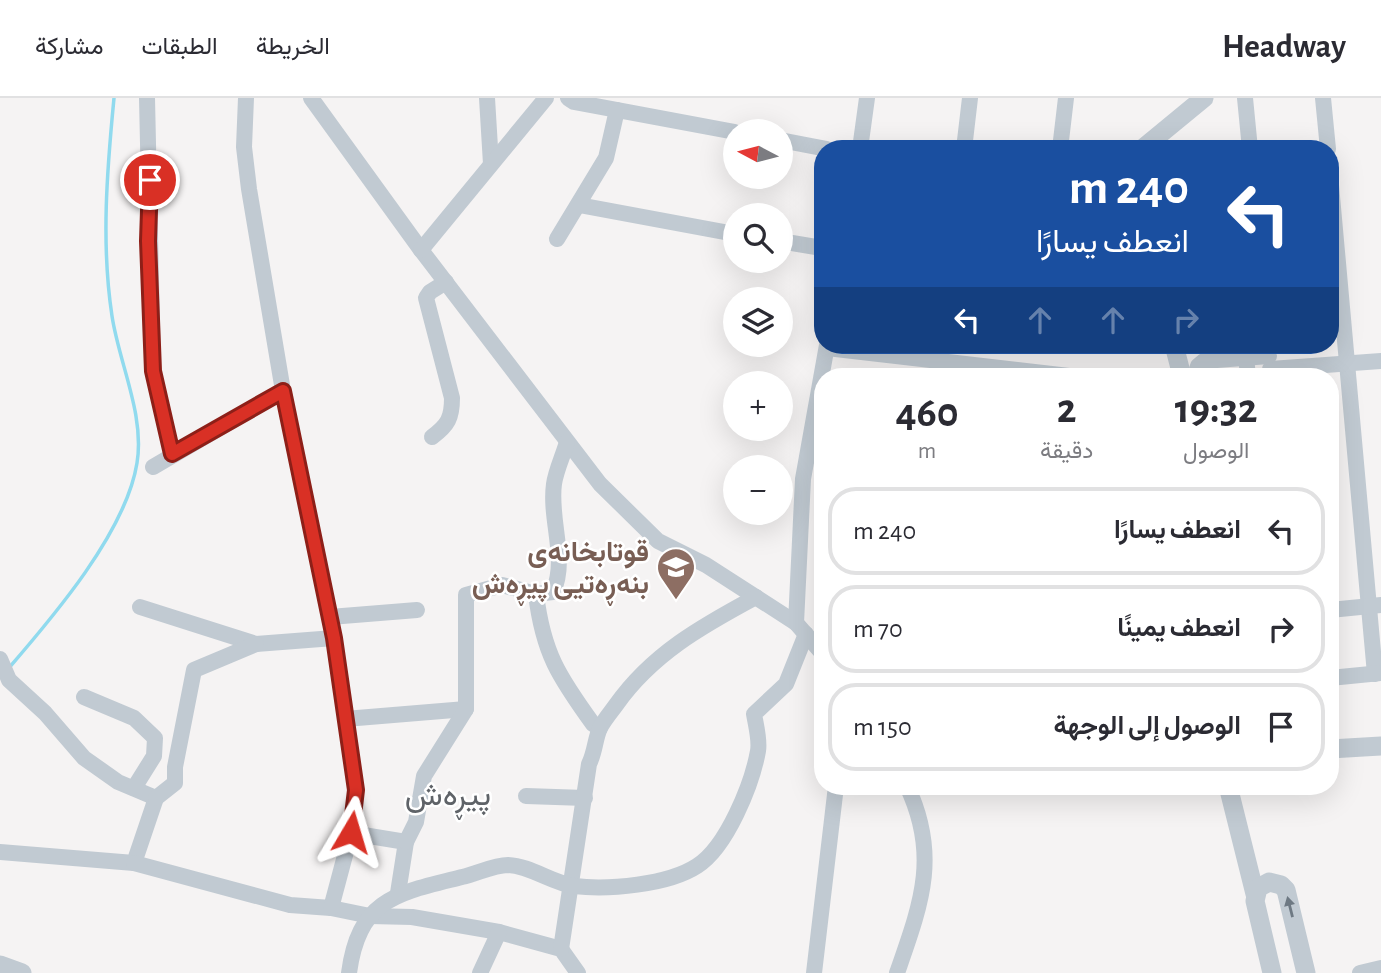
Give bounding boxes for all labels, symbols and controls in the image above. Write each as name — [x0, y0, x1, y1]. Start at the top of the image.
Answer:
text: Headway — [1222, 31, 1346, 64]
text: مشاركة — [35, 35, 103, 59]
text: الطبقات — [141, 35, 218, 59]
text: الخريطة — [256, 35, 330, 59]
north arrow — [723, 119, 793, 189]
map controls — [723, 119, 793, 525]
pin — [120, 150, 180, 210]
icon: arrive — [131, 161, 169, 199]
text: 240 m — [1069, 164, 1189, 213]
icon: left — [1213, 168, 1304, 259]
button: search — [723, 203, 793, 273]
text: انعطف يسارًا — [1036, 226, 1189, 258]
button: layers — [723, 287, 793, 357]
icon: left — [948, 301, 986, 339]
icon: ahead — [1021, 301, 1059, 339]
icon: ahead — [1094, 301, 1132, 339]
icon: right — [1167, 301, 1205, 339]
button: + — [723, 371, 793, 441]
text: 2 — [1057, 388, 1077, 430]
text: 19:32 — [1175, 388, 1258, 430]
text: 460 — [895, 392, 959, 434]
text: m — [918, 440, 936, 463]
text: دقيقة — [1040, 440, 1093, 463]
text: الوصول — [1183, 440, 1249, 463]
button: − — [723, 455, 793, 525]
icon: left — [1262, 512, 1300, 550]
text: انعطف يسارًا — [1114, 517, 1241, 543]
text: 240 m — [853, 518, 916, 544]
place label: قوتابخانەی بنەڕەتیی پیڕەش — [472, 539, 649, 606]
school or university icon: قوتابخانەی بنەڕەتیی پیڕەش — [655, 546, 697, 601]
icon: right — [1262, 610, 1300, 648]
text: انعطف يمينًا — [1117, 615, 1241, 641]
text: 70 m — [853, 616, 903, 642]
icon: arrive — [1262, 708, 1300, 746]
text: الوصول إلى الوجهة — [1053, 713, 1241, 739]
text: 150 m — [853, 714, 912, 740]
district label: پیڕەش — [405, 779, 491, 820]
position arrow — [314, 795, 388, 869]
one-way arrow — [1284, 896, 1295, 918]

